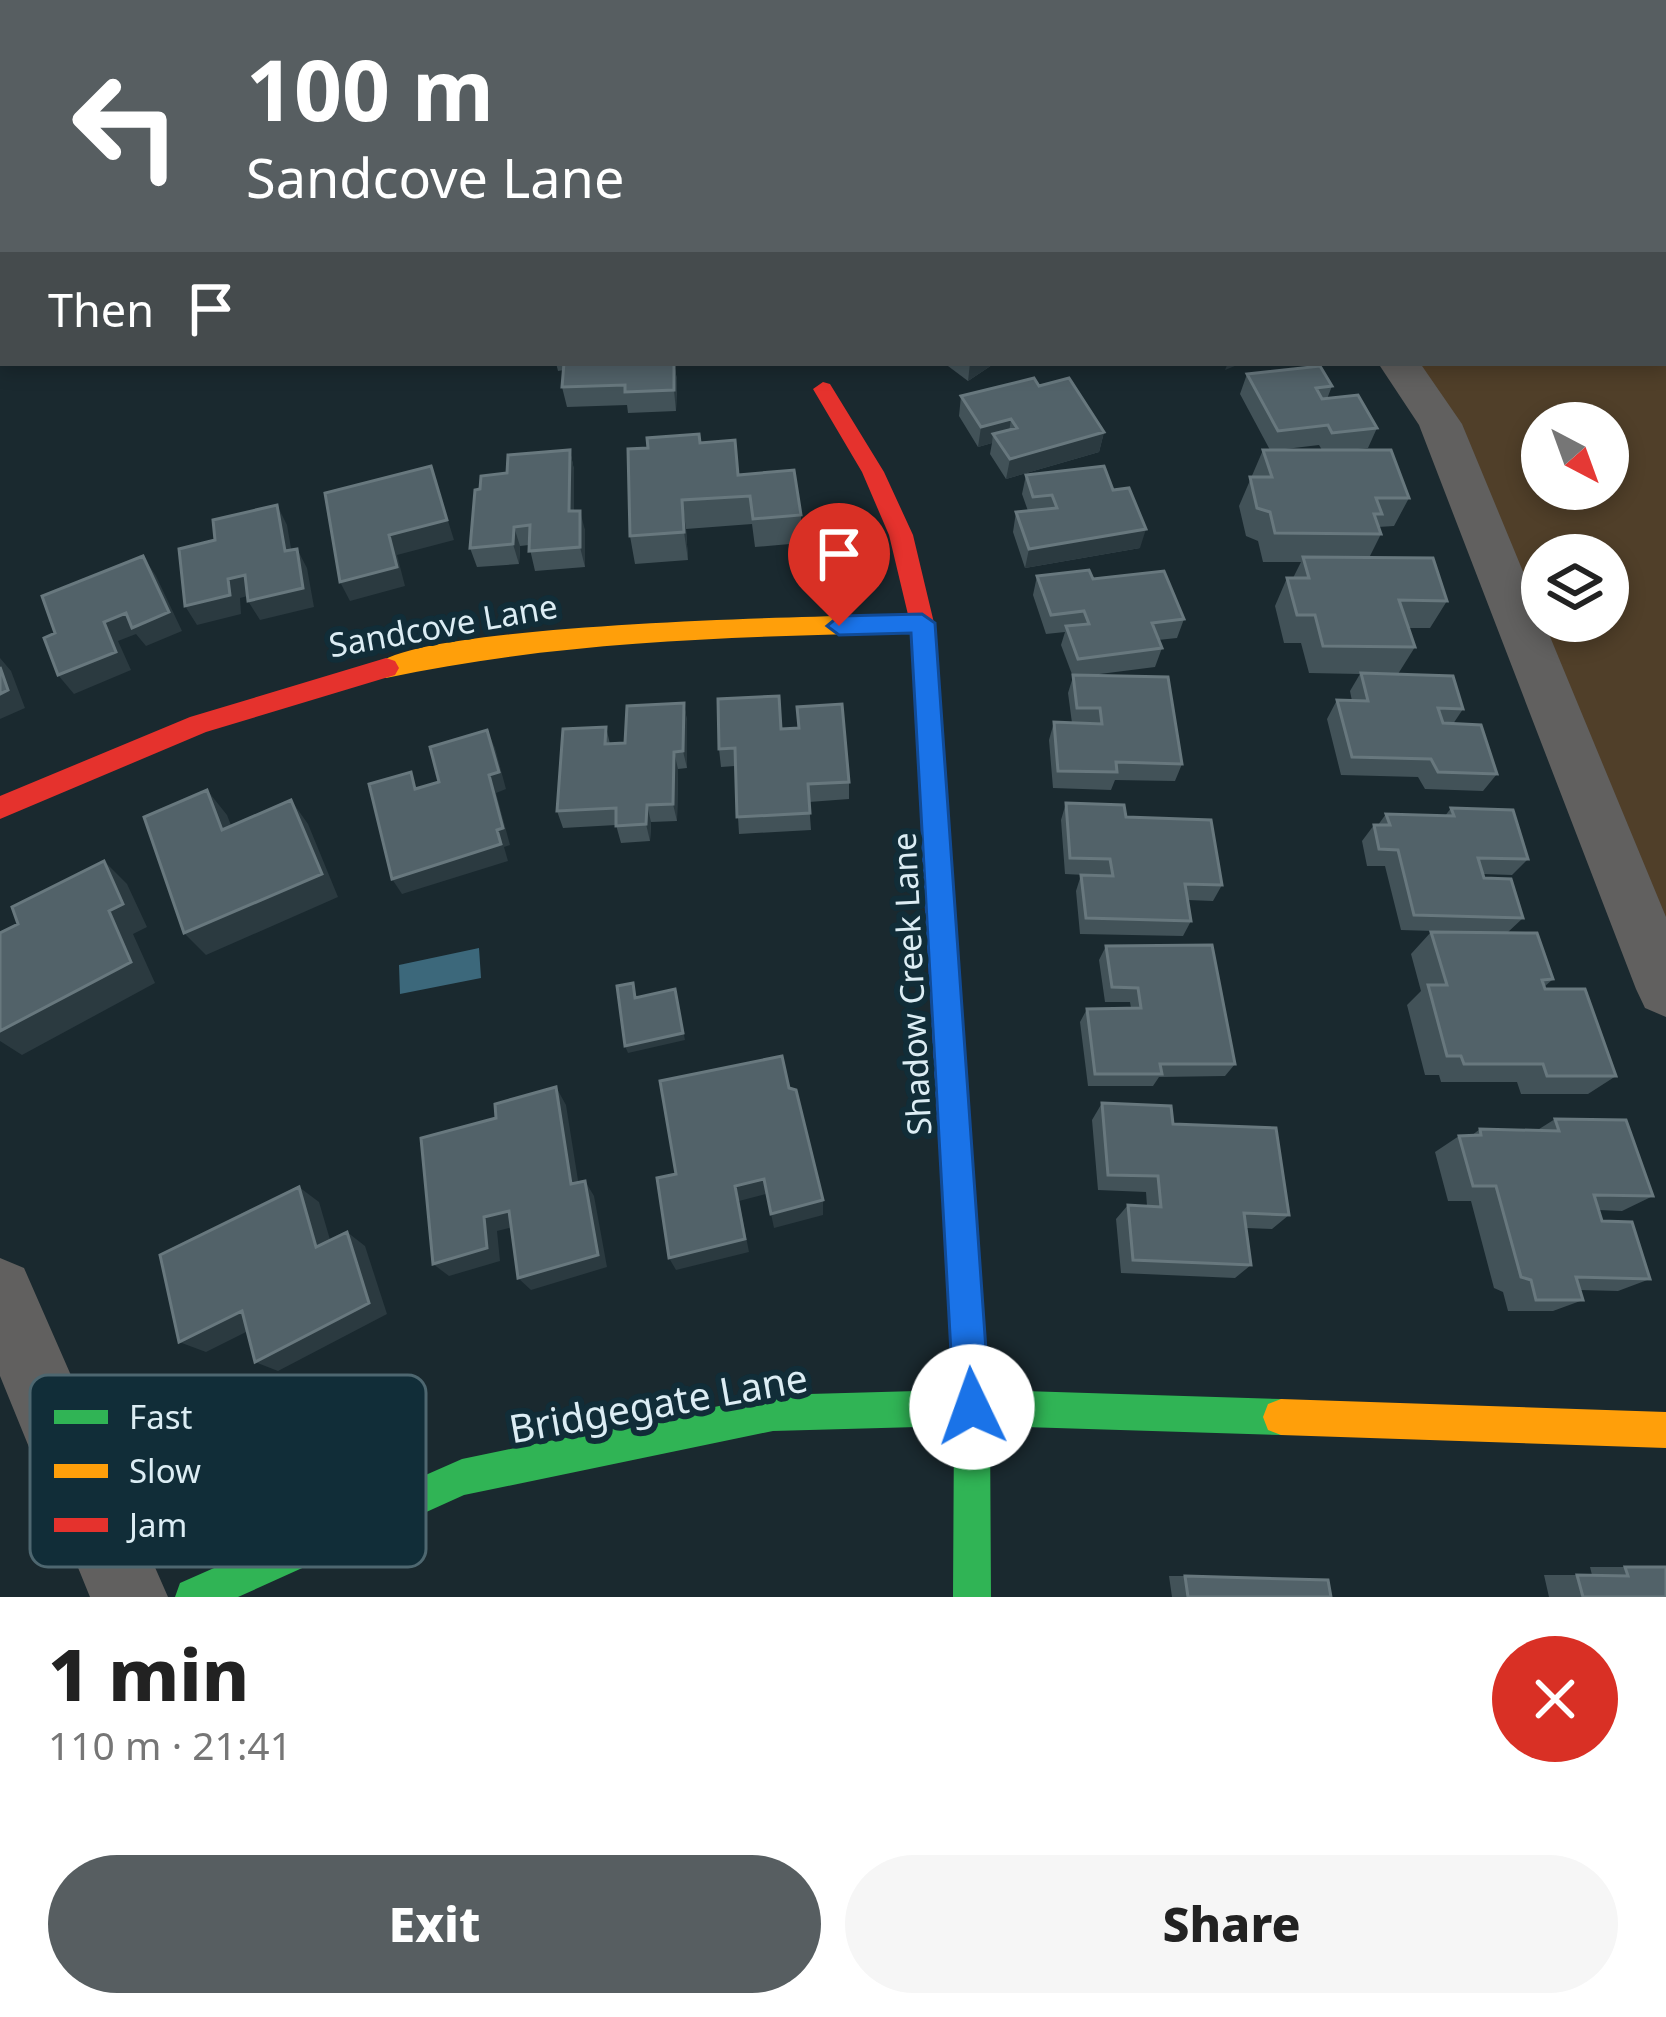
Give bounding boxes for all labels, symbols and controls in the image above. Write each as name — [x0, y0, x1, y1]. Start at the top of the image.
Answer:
text: 100 m — [246, 31, 494, 146]
icon: left — [48, 48, 204, 204]
text: Sandcove Lane — [246, 140, 624, 214]
icon: arrive — [178, 276, 244, 342]
text: Then — [48, 279, 154, 340]
north arrow — [1521, 402, 1629, 510]
map controls — [1521, 402, 1629, 642]
pin — [788, 503, 890, 626]
icon: arrive — [806, 521, 872, 587]
button: layers — [1521, 534, 1629, 642]
street label: Sandcove Lane — [325, 583, 561, 667]
street label: Shadow Creek Lane — [881, 831, 941, 1137]
position arrow — [909, 1344, 1035, 1470]
street label: Bridgegate Lane — [505, 1350, 811, 1454]
legend — [30, 1375, 426, 1567]
text: Fast — [129, 1394, 192, 1439]
text: Slow — [129, 1448, 201, 1493]
text: Jam — [126, 1502, 187, 1547]
text: 1 min — [48, 1624, 249, 1722]
button: close — [1492, 1636, 1618, 1762]
text: 110 m · 21:41 — [48, 1718, 292, 1771]
button: Exit — [48, 1855, 821, 1993]
button: Share — [845, 1855, 1618, 1993]

